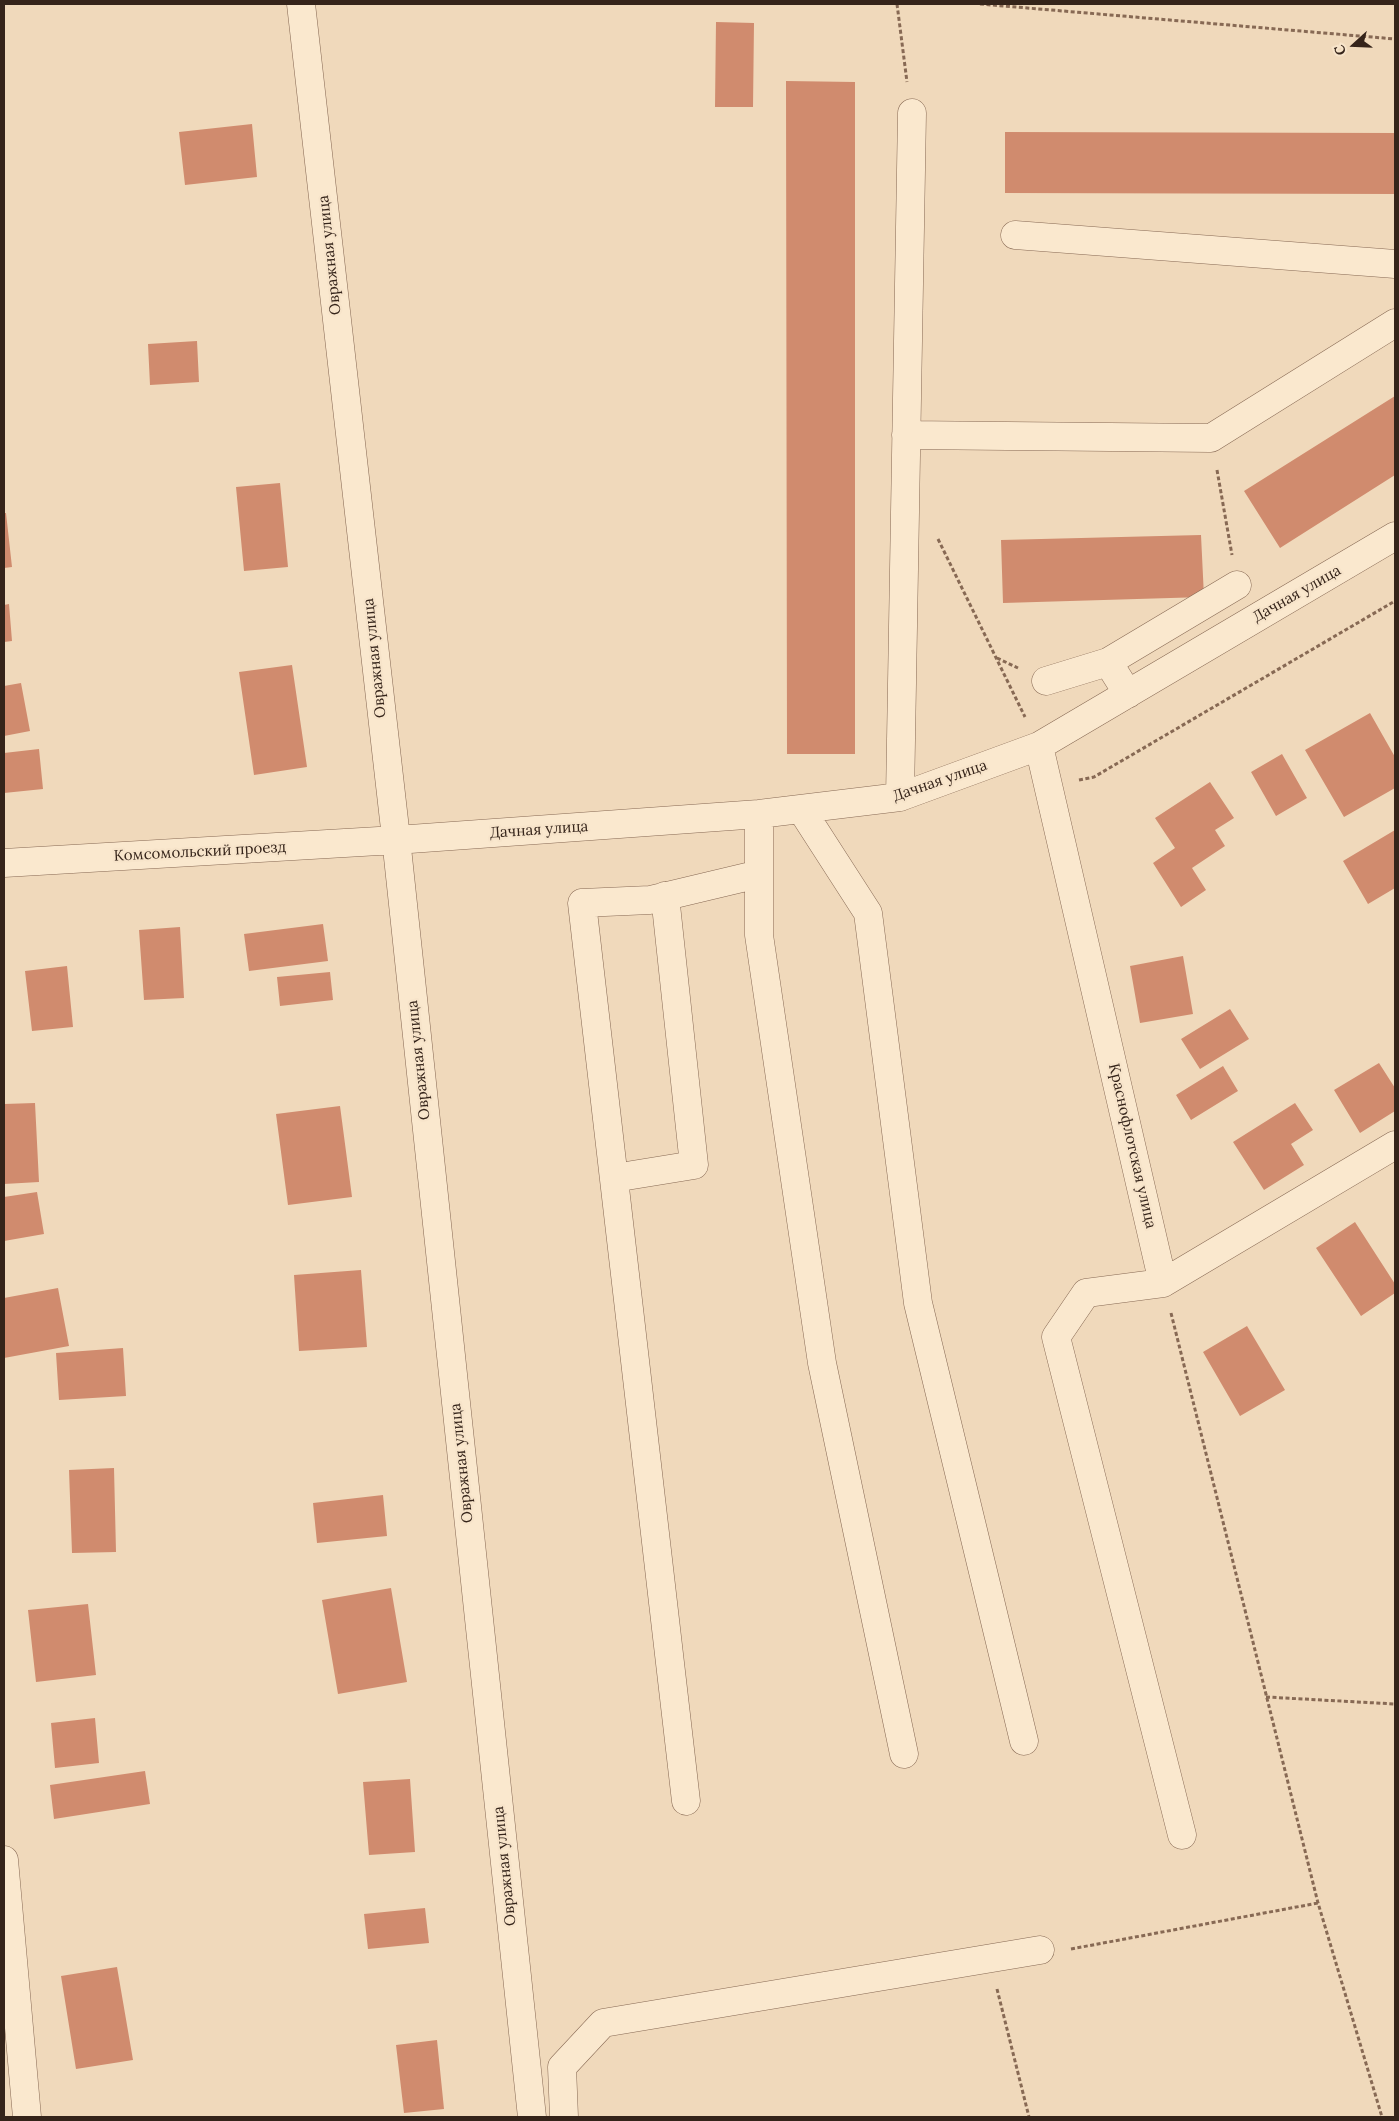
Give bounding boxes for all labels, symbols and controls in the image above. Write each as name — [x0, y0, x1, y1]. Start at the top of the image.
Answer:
north arrow — [1329, 20, 1379, 70]
text: С — [1330, 43, 1350, 58]
street label: Овражная улица — [315, 194, 345, 316]
street label: Дачная улица — [1250, 562, 1344, 626]
street label: Овражная улица — [360, 597, 390, 719]
street label: Дачная улица — [890, 756, 990, 806]
street label: Дачная улица — [489, 818, 589, 842]
street label: Комсомольский проезд — [113, 838, 287, 866]
street label: Овражная улица — [404, 999, 434, 1121]
street label: Краснофлотская улица — [1104, 1062, 1160, 1230]
street label: Овражная улица — [447, 1402, 477, 1524]
street label: Овражная улица — [490, 1805, 520, 1927]

